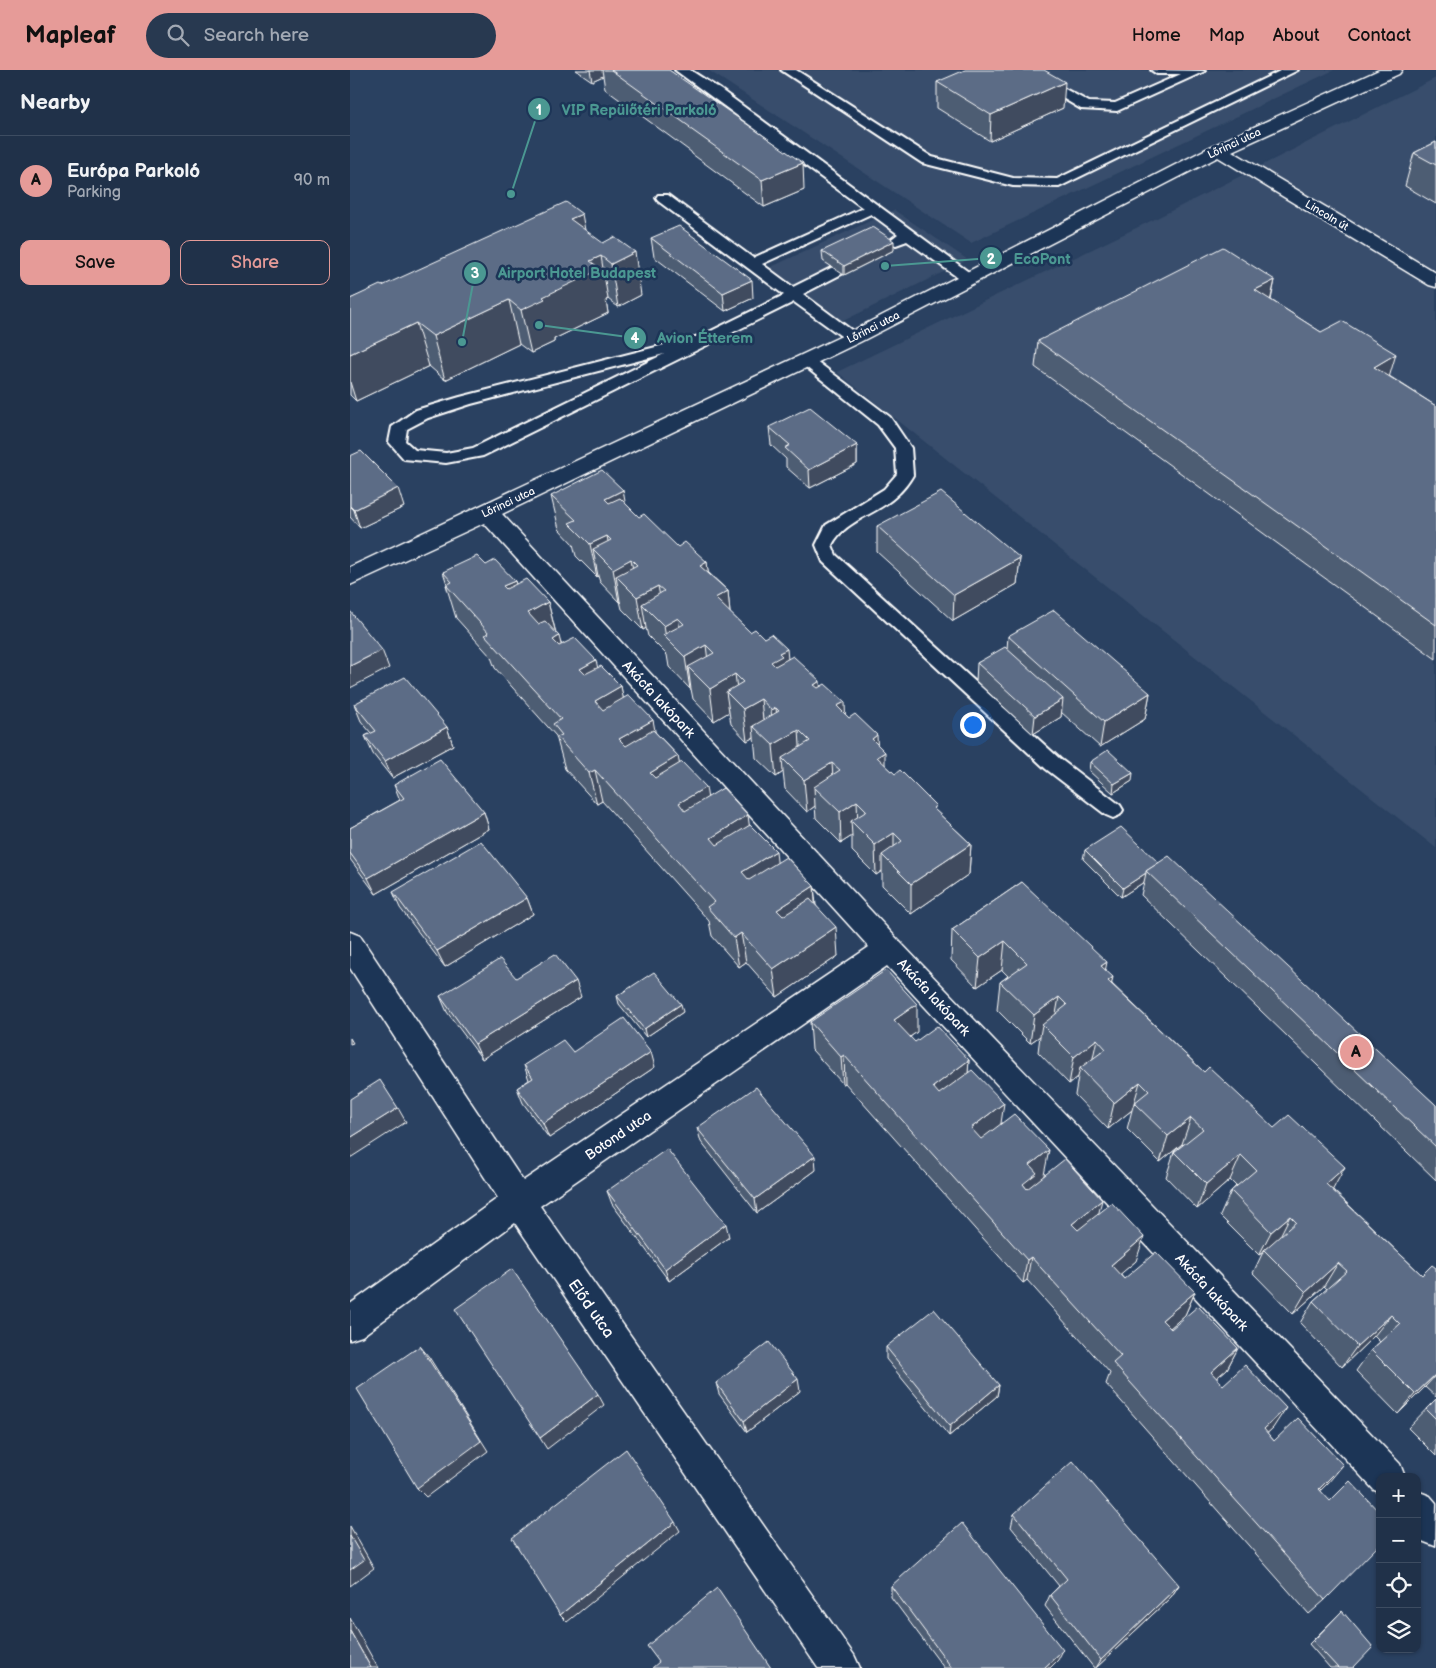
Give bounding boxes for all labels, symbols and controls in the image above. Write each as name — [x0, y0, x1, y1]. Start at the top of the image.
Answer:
search box — [146, 13, 496, 58]
text: Mapleaf — [25, 21, 116, 50]
icon: search — [164, 21, 192, 49]
text: Search here — [204, 24, 309, 47]
text: Home — [1132, 25, 1181, 46]
text: Map — [1209, 25, 1245, 46]
text: About — [1273, 25, 1320, 46]
text: Contact — [1348, 25, 1411, 46]
text: Nearby — [20, 90, 90, 115]
callout: VIP Repülőtéri Parkoló — [527, 94, 727, 124]
text: 1 — [536, 101, 542, 120]
text: VIP Repülőtéri Parkoló — [561, 101, 717, 120]
street label: Lőrinci utca — [1205, 125, 1263, 161]
text: Európa Parkoló — [67, 160, 200, 183]
text: A — [31, 171, 41, 190]
text: 90 m — [294, 171, 330, 190]
text: Parking — [67, 183, 121, 202]
street label: Lincoln út — [1303, 197, 1351, 234]
button: Save — [20, 240, 170, 285]
button: Share — [180, 240, 330, 285]
callout: EcoPont — [979, 243, 1081, 273]
text: 2 — [987, 250, 996, 269]
text: EcoPont — [1014, 250, 1070, 269]
callout: Airport Hotel Budapest — [463, 258, 666, 288]
text: 3 — [471, 264, 480, 283]
text: Airport Hotel Budapest — [497, 264, 656, 283]
street label: Lőrinci utca — [845, 309, 902, 346]
callout: Avion Étterem — [622, 323, 763, 353]
text: Avion Étterem — [656, 328, 753, 348]
text: 4 — [631, 329, 640, 348]
street label: Lőrinci utca — [479, 484, 537, 520]
street label: Akácfa lakópark — [618, 657, 699, 742]
your location — [960, 712, 986, 738]
street label: Akácfa lakópark — [893, 955, 974, 1040]
pin: A — [1340, 1033, 1372, 1071]
street label: Botond utca — [582, 1107, 655, 1164]
street label: Akácfa lakópark — [1171, 1250, 1252, 1335]
street label: Előd utca — [564, 1276, 618, 1342]
map controls — [1376, 1473, 1421, 1653]
button: + — [1376, 1473, 1421, 1518]
button: − — [1376, 1518, 1421, 1563]
button: locate — [1376, 1563, 1421, 1608]
button: layers — [1376, 1608, 1421, 1653]

